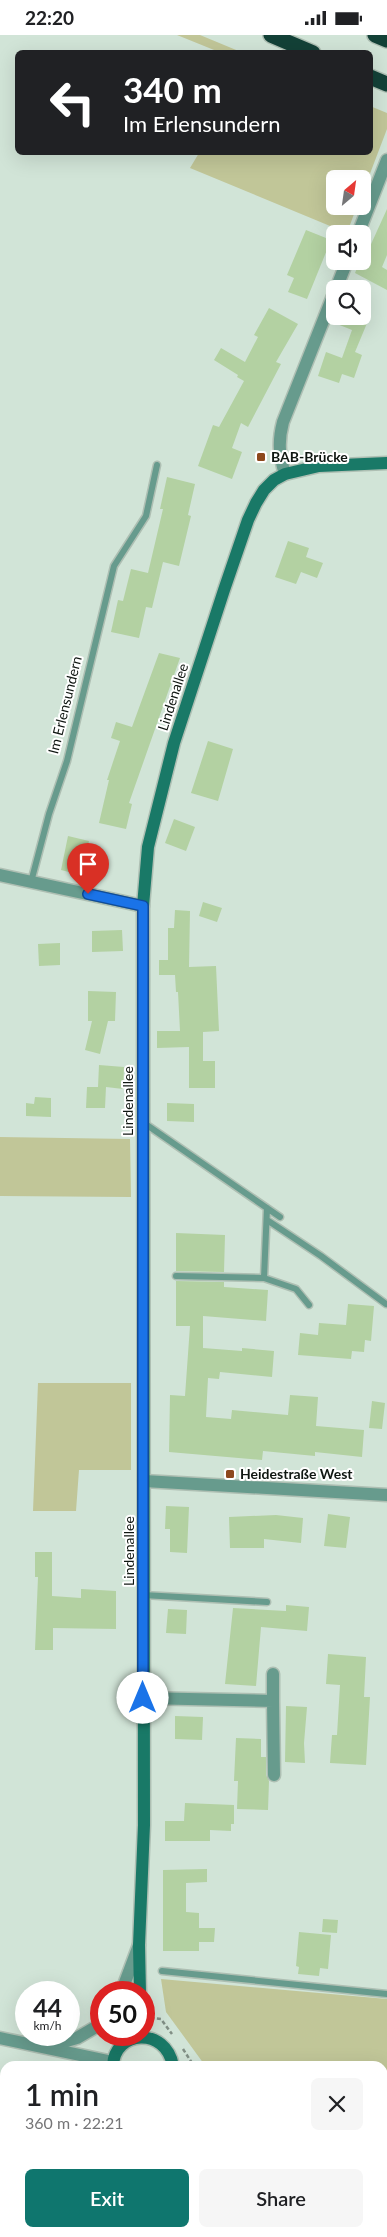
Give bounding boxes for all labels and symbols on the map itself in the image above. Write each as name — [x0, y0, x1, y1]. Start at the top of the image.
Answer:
north arrow — [326, 170, 371, 215]
place label: BAB-Brücke — [271, 448, 348, 465]
marker: BAB-Brücke — [255, 451, 267, 463]
street label: Im Erlensundern — [44, 654, 85, 756]
street label: Lindenallee — [154, 661, 191, 733]
pin — [67, 843, 109, 894]
street label: Lindenallee — [119, 1066, 136, 1136]
place label: Heidestraße West — [240, 1465, 353, 1482]
marker: Heidestraße West — [224, 1468, 236, 1480]
street label: Lindenallee — [120, 1516, 137, 1586]
position arrow — [116, 1671, 168, 1723]
speed limit sign: 50 — [90, 1981, 155, 2046]

